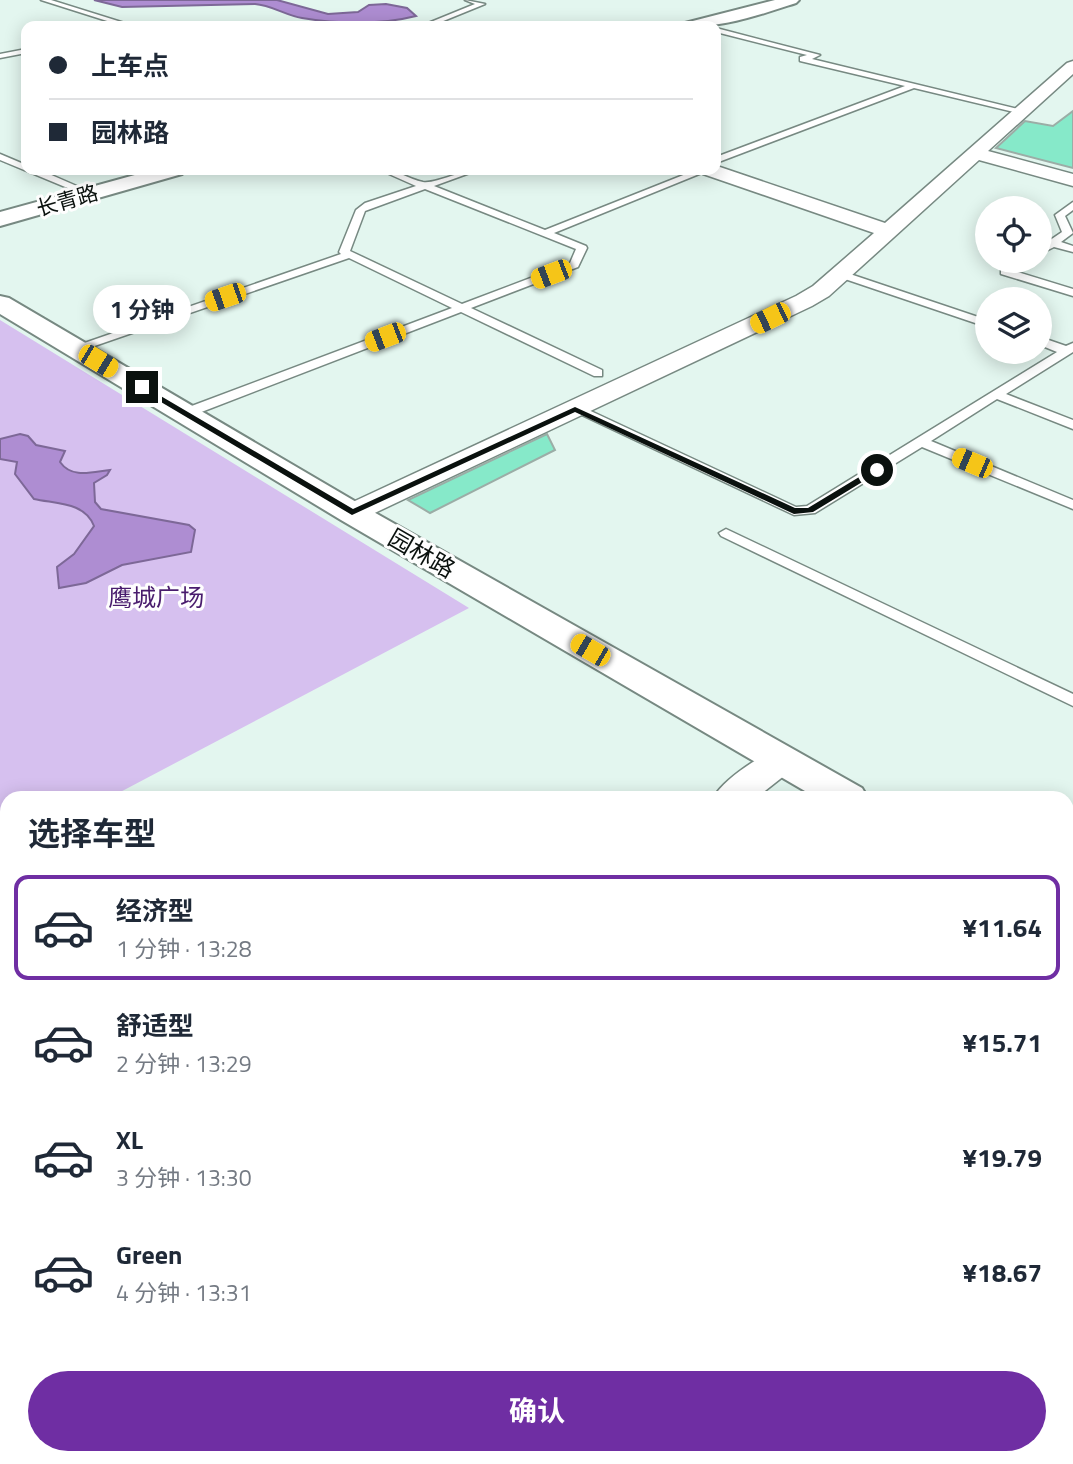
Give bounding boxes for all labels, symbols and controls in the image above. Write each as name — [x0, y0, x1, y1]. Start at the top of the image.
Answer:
text: 上车点 — [91, 46, 169, 85]
text: 园林路 — [91, 113, 169, 152]
street label: 长青路 — [32, 176, 102, 224]
map controls — [975, 196, 1052, 364]
button: locate — [975, 196, 1052, 273]
car — [528, 257, 575, 291]
car — [202, 280, 249, 314]
callout: 1 分钟 — [93, 286, 191, 334]
button: layers — [975, 287, 1052, 364]
text: 1 分钟 — [110, 292, 174, 327]
car — [747, 299, 794, 337]
car — [362, 320, 409, 354]
car — [75, 341, 122, 381]
route end — [126, 371, 158, 403]
car — [949, 445, 996, 481]
route start — [861, 454, 893, 486]
street label: 园林路 — [382, 519, 462, 587]
park label: 鹰城广场 — [108, 579, 204, 615]
car — [567, 630, 614, 670]
text: 选择车型 — [28, 809, 156, 857]
text: 经济型 — [116, 891, 194, 930]
icon: car — [32, 896, 95, 959]
text: ¥11.64 — [963, 908, 1042, 947]
text: 1 分钟 · 13:28 — [116, 931, 252, 966]
text: 舒适型 — [116, 1006, 194, 1045]
icon: car — [32, 1011, 95, 1074]
text: ¥15.71 — [963, 1023, 1042, 1062]
text: 2 分钟 · 13:29 — [116, 1046, 252, 1081]
text: XL — [116, 1120, 143, 1159]
icon: car — [32, 1126, 95, 1189]
text: ¥19.79 — [963, 1138, 1042, 1177]
text: 3 分钟 · 13:30 — [116, 1160, 252, 1195]
text: Green — [116, 1235, 182, 1274]
icon: car — [32, 1241, 95, 1304]
text: ¥18.67 — [963, 1253, 1042, 1292]
text: 4 分钟 · 13:31 — [116, 1275, 252, 1310]
button: 确认 — [28, 1371, 1046, 1451]

